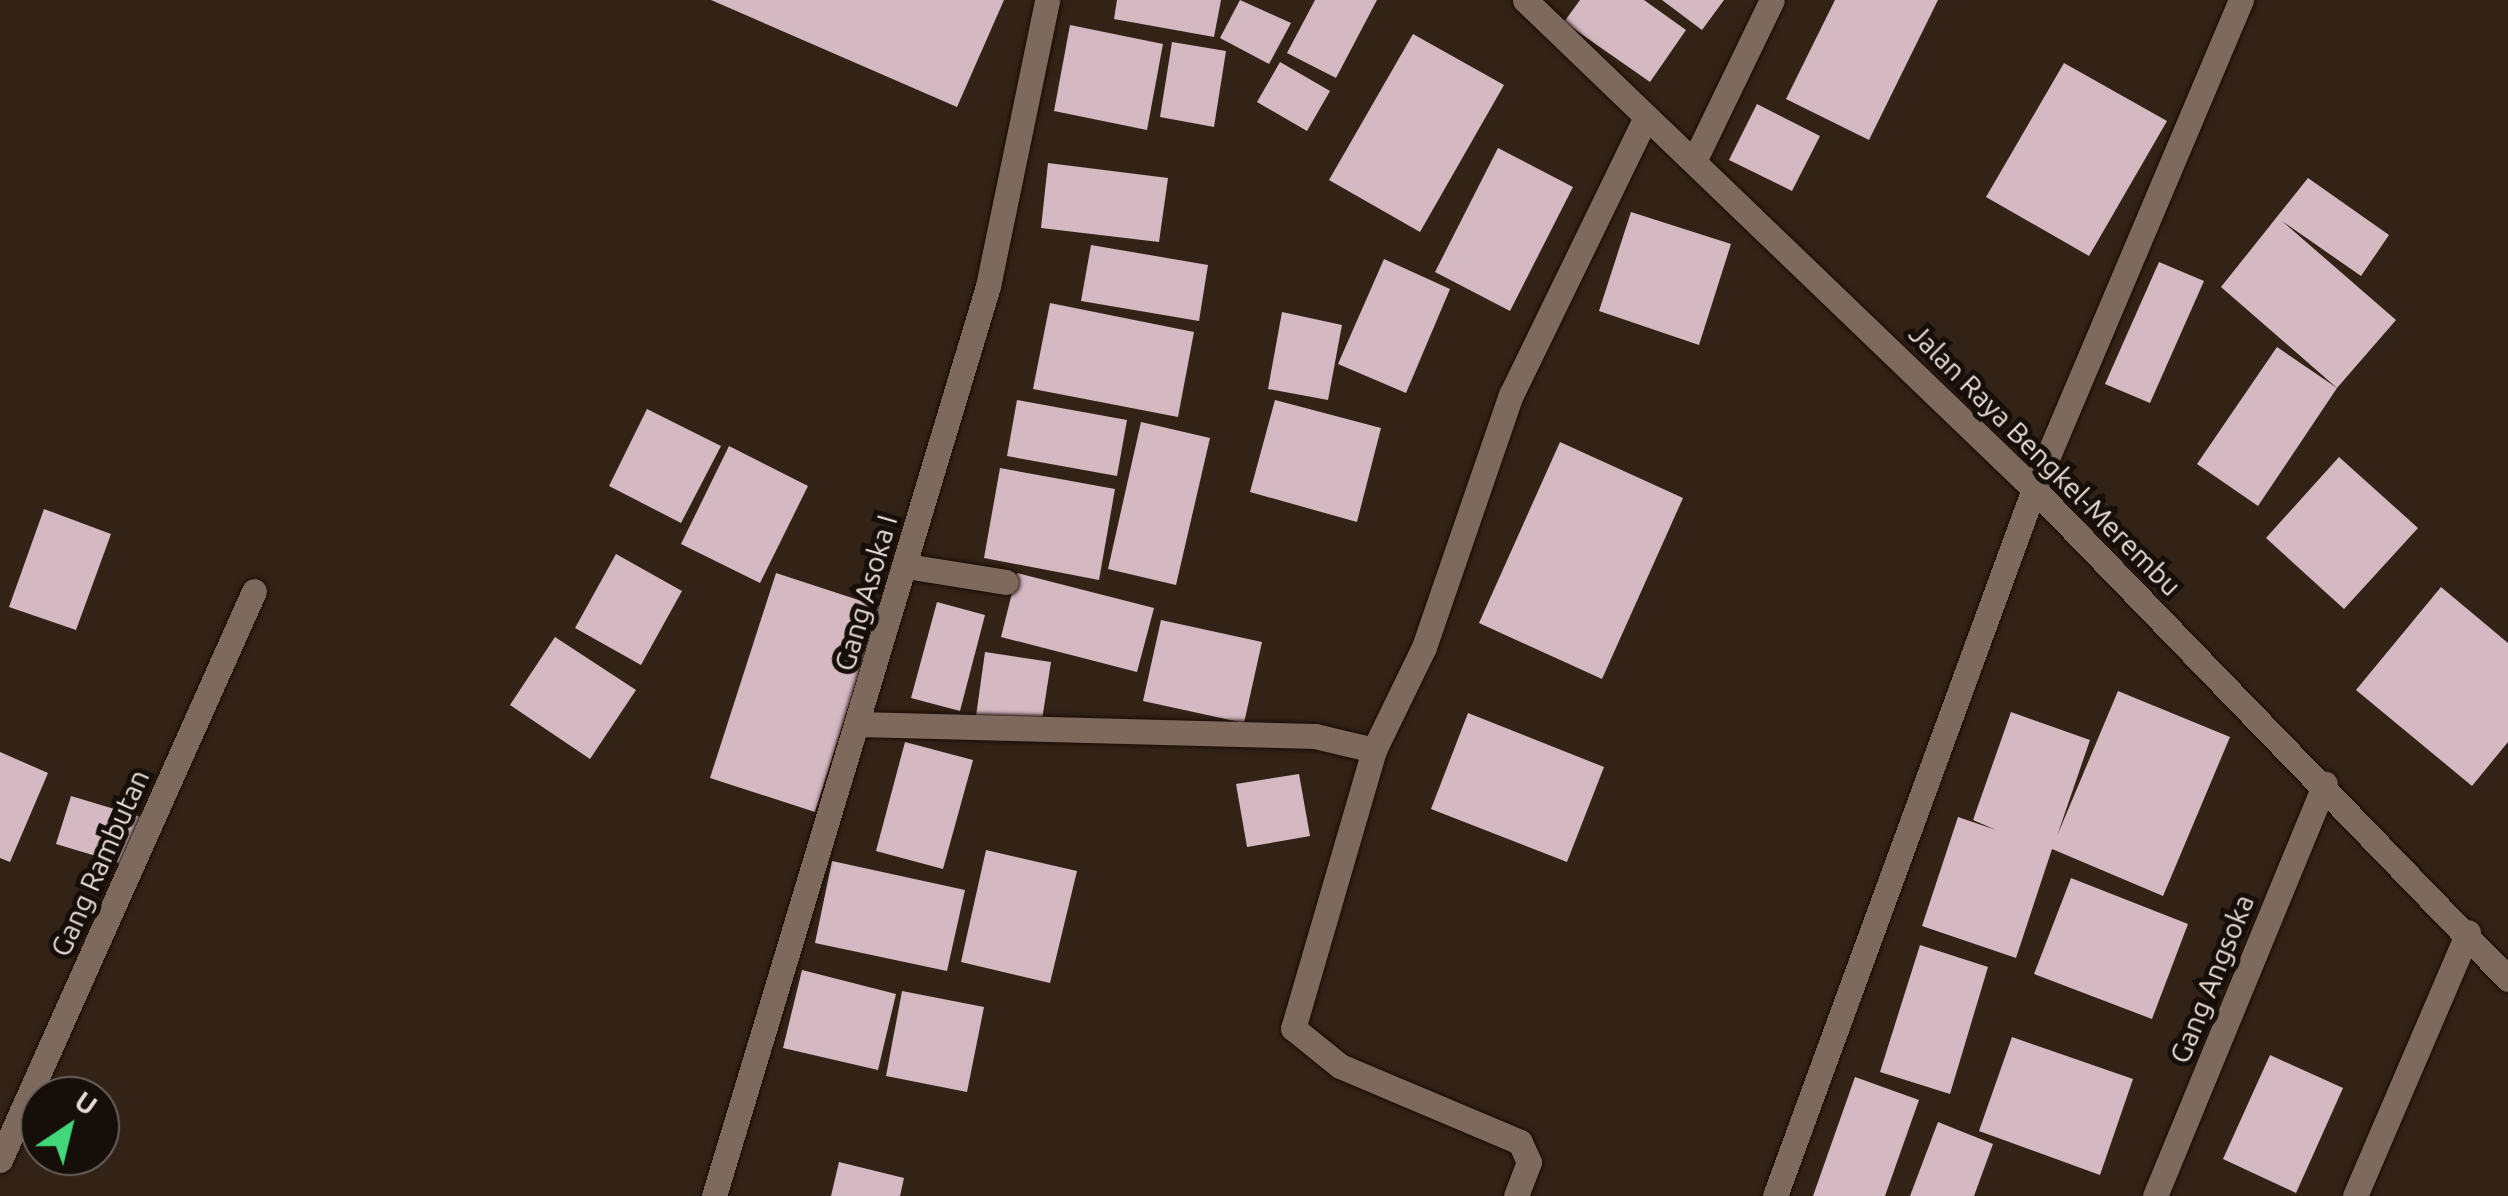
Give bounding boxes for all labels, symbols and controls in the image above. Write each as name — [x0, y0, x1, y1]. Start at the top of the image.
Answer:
street label: Jalan Raya Bengkel-Merembu — [1902, 317, 2188, 603]
street label: Gang Asoka I — [828, 511, 904, 675]
street label: Gang Rambutan — [44, 764, 156, 962]
street label: Gang Angsoka — [2163, 890, 2261, 1068]
north arrow — [20, 1076, 120, 1176]
text: U — [69, 1084, 103, 1121]

